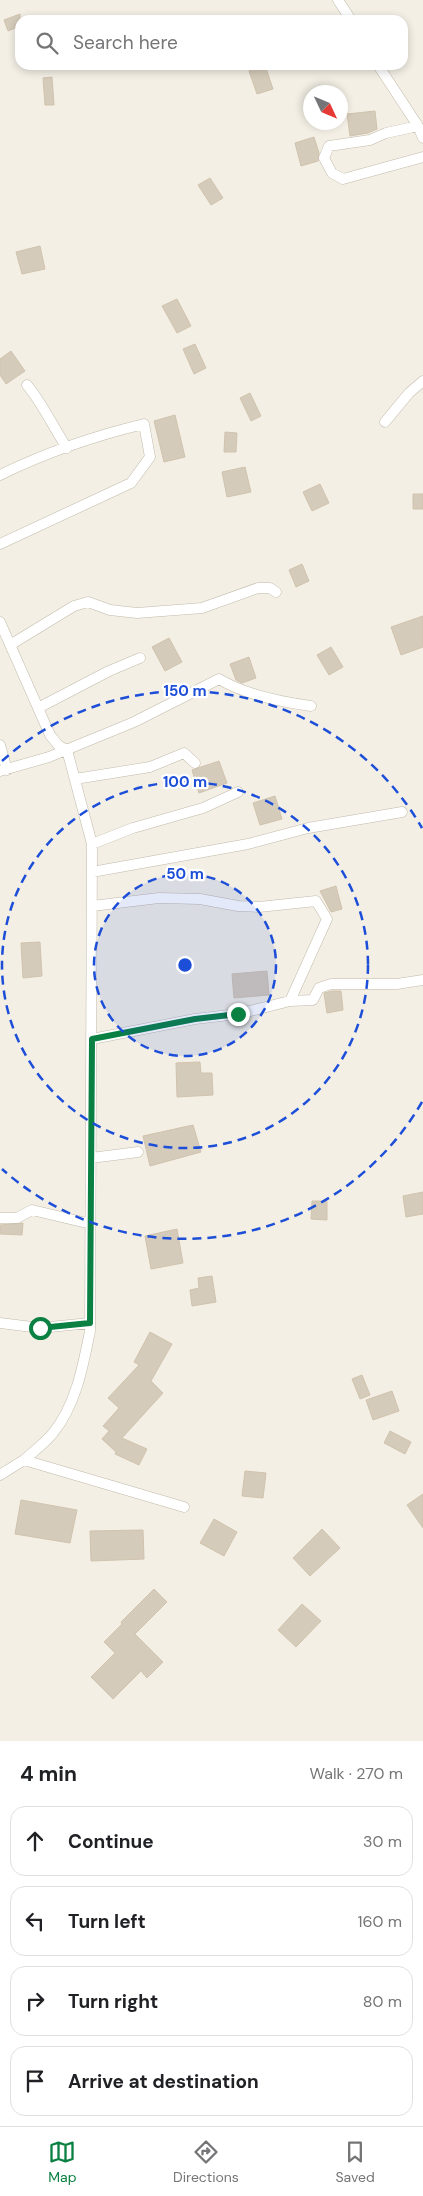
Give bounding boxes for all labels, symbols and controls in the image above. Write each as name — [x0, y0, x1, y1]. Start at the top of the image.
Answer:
search box — [15, 15, 408, 70]
icon: search — [33, 29, 61, 57]
text: Search here — [73, 30, 178, 55]
north arrow — [303, 85, 348, 130]
text: 150 m — [164, 681, 207, 701]
text: 100 m — [163, 772, 207, 792]
text: 50 m — [166, 864, 204, 884]
centre of rings — [176, 956, 194, 974]
route end — [227, 1003, 250, 1026]
route start — [29, 1317, 52, 1340]
text: 4 min — [20, 1760, 77, 1788]
text: Walk · 270 m — [310, 1763, 403, 1784]
icon: ahead — [21, 1827, 49, 1855]
text: Continue — [68, 1829, 154, 1854]
text: 30 m — [363, 1831, 402, 1852]
icon: left — [21, 1907, 49, 1935]
text: Turn left — [68, 1909, 146, 1934]
text: 160 m — [358, 1911, 402, 1932]
icon: right — [21, 1987, 49, 2015]
text: Turn right — [68, 1989, 158, 2014]
text: 80 m — [363, 1991, 402, 2012]
icon: arrive — [21, 2067, 49, 2095]
text: Arrive at destination — [68, 2069, 259, 2094]
tab: Map — [48, 2138, 76, 2186]
tab: Directions — [173, 2138, 239, 2186]
tab: Saved — [335, 2138, 375, 2186]

